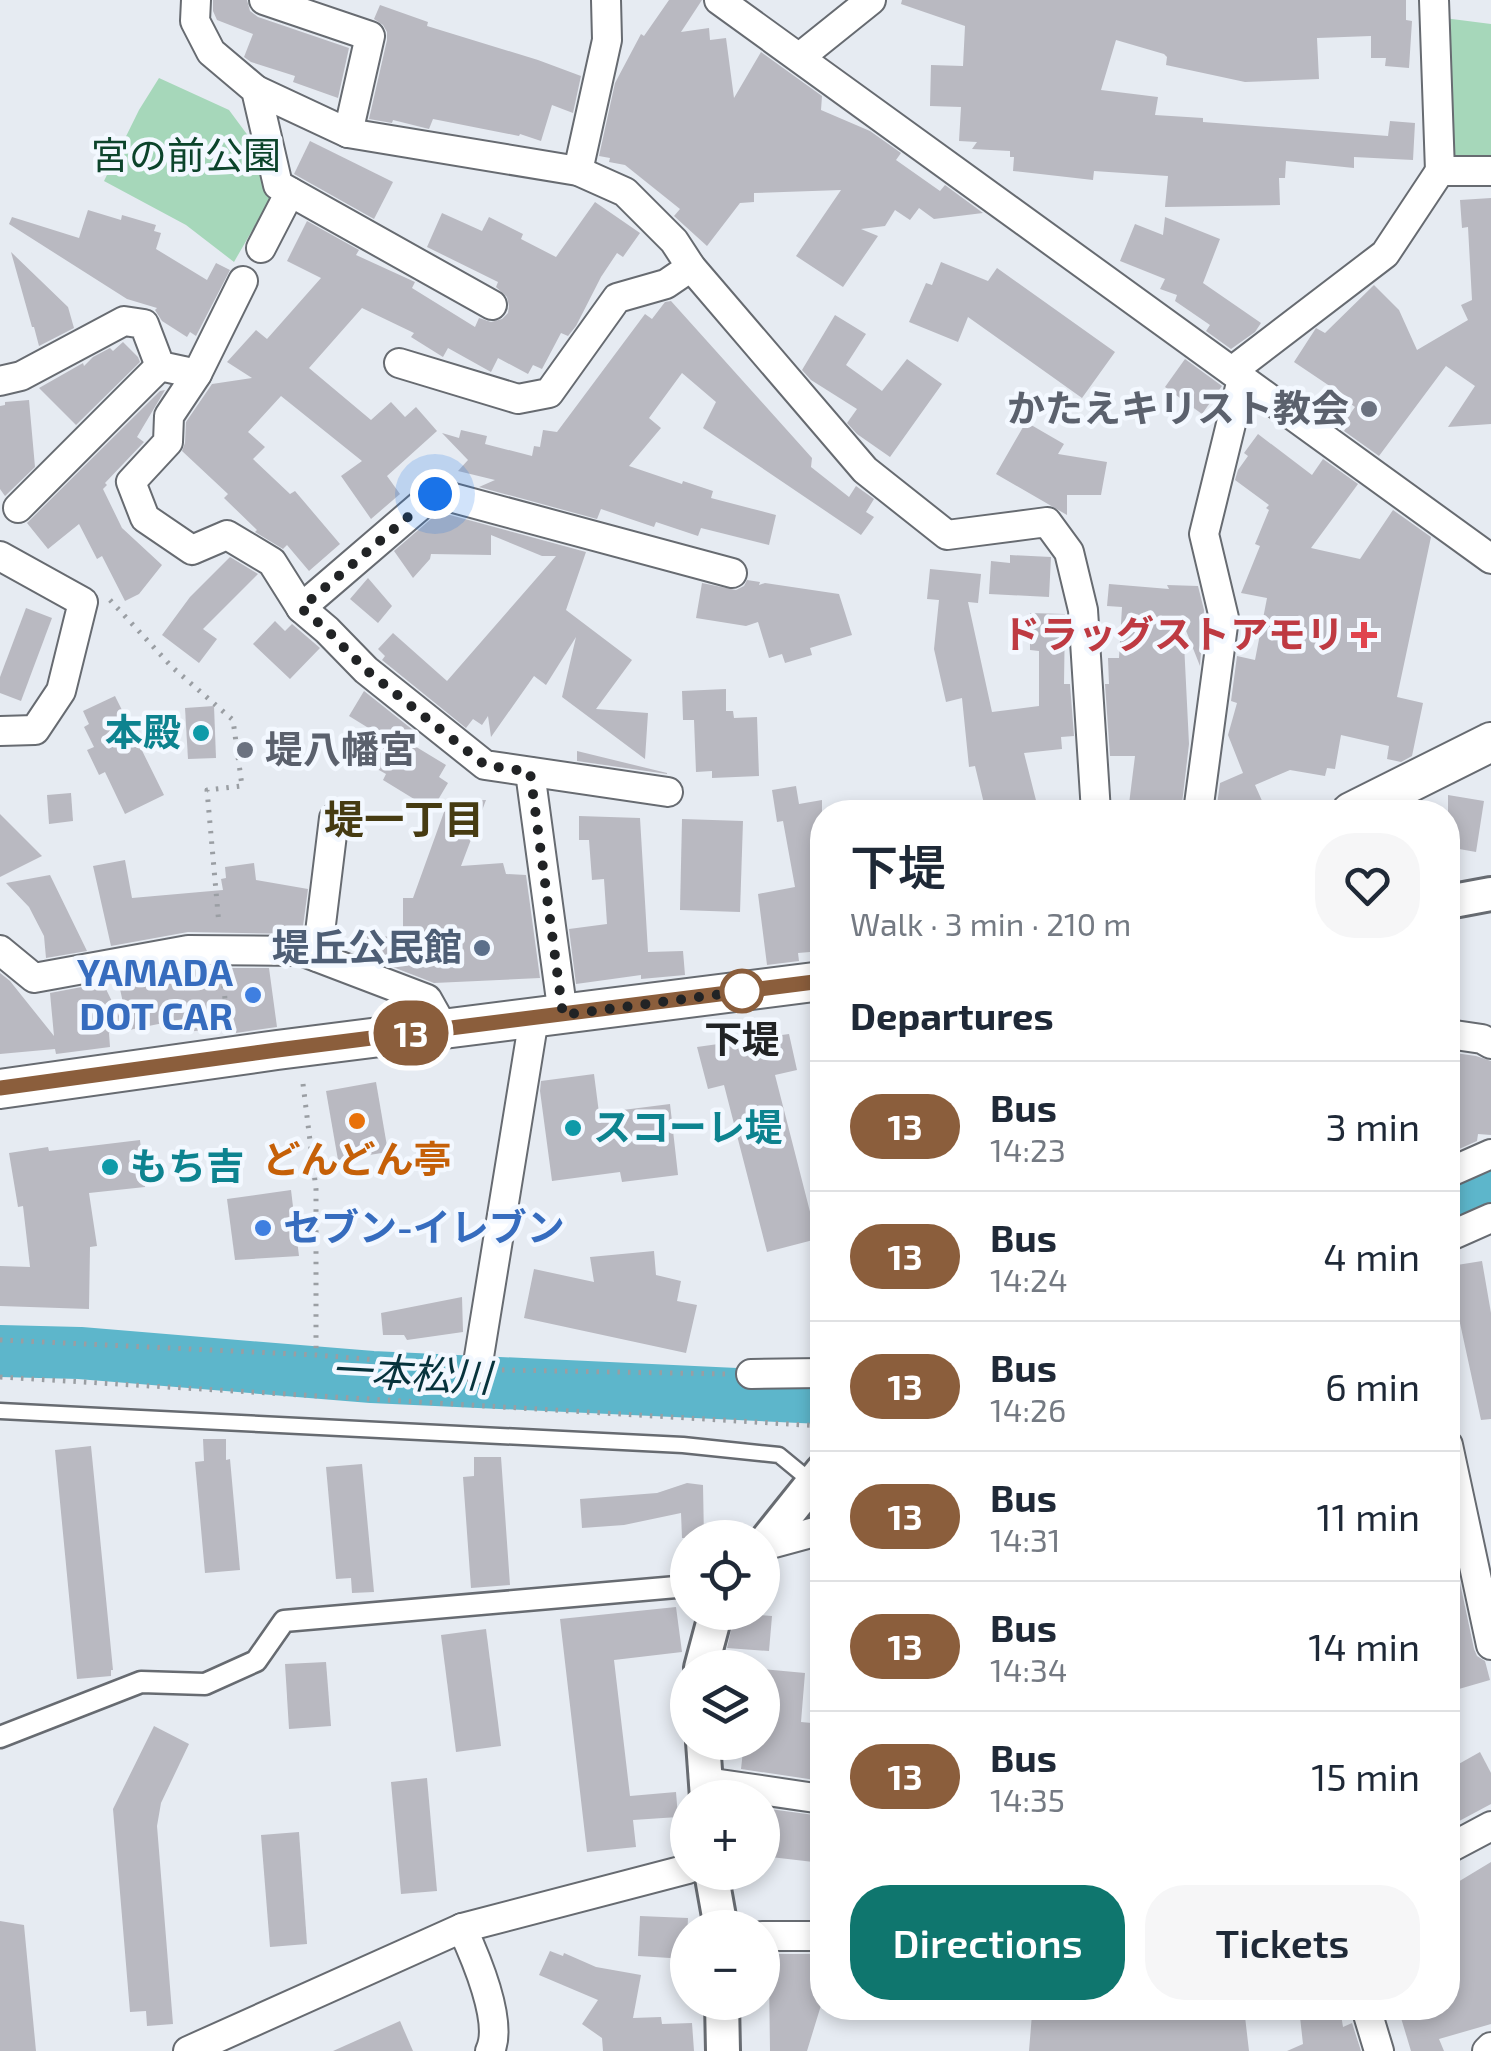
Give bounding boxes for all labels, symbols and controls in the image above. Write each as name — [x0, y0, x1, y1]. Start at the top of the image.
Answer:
park label: 宮の前公園 — [91, 131, 281, 177]
place label: かたえキリスト教会 — [1007, 384, 1349, 430]
marker: かたえキリスト教会 — [1358, 398, 1380, 420]
your location — [410, 469, 460, 519]
place label: ドラッグストアモリ — [1002, 610, 1344, 656]
marker: ドラッグストアモリ — [1353, 624, 1375, 646]
place label: 本殿 — [105, 708, 181, 754]
marker: 本殿 — [190, 722, 212, 744]
place label: 堤八幡宮 — [265, 725, 417, 771]
marker: 堤八幡宮 — [234, 739, 256, 761]
district label: 堤一丁目 — [324, 794, 484, 842]
button: heart — [1315, 833, 1420, 938]
text: 下堤 — [850, 837, 946, 895]
text: Walk · 3 min · 210 m — [850, 904, 1131, 942]
place label: 堤丘公民館 — [272, 923, 462, 969]
marker: 堤丘公民館 — [471, 937, 493, 959]
place label: YAMADA DOT CAR — [77, 948, 233, 1038]
marker: 下堤 — [721, 970, 763, 1012]
marker: YAMADA DOT CAR — [242, 984, 264, 1006]
text: Departures — [850, 992, 1054, 1038]
line badge: 13 — [366, 1000, 456, 1066]
text: 13 — [394, 1012, 428, 1054]
place label: 下堤 — [704, 1015, 780, 1061]
text: Bus — [990, 1084, 1057, 1130]
place label: スコーレ堤 — [593, 1103, 783, 1149]
text: 3 min — [1326, 1103, 1420, 1149]
text: 13 — [888, 1105, 922, 1147]
marker: どんどん亭 — [346, 1110, 368, 1132]
marker: スコーレ堤 — [562, 1117, 584, 1139]
text: 14:23 — [990, 1130, 1066, 1168]
place label: どんどん亭 — [263, 1135, 451, 1181]
place label: もち吉 — [130, 1142, 244, 1188]
marker: もち吉 — [99, 1156, 121, 1178]
place label: セブン-イレブン — [283, 1203, 565, 1249]
text: Bus — [990, 1214, 1057, 1260]
marker: セブン-イレブン — [252, 1217, 274, 1239]
text: 4 min — [1323, 1233, 1420, 1279]
text: 13 — [888, 1235, 922, 1277]
text: 14:24 — [990, 1260, 1068, 1298]
water label: 一本松川 — [330, 1344, 496, 1400]
text: Bus — [990, 1344, 1057, 1390]
text: 6 min — [1325, 1363, 1420, 1409]
text: 13 — [888, 1365, 922, 1407]
text: 14:26 — [990, 1390, 1066, 1428]
text: Bus — [990, 1474, 1057, 1520]
text: 11 min — [1316, 1493, 1420, 1539]
text: 13 — [888, 1495, 922, 1537]
map controls — [670, 1520, 780, 2020]
button: locate — [670, 1520, 780, 1630]
text: 14:31 — [990, 1520, 1061, 1558]
text: Bus — [990, 1604, 1057, 1650]
text: 14 min — [1308, 1623, 1420, 1669]
text: 13 — [888, 1625, 922, 1667]
button: layers — [670, 1650, 780, 1760]
text: 14:34 — [990, 1650, 1067, 1688]
text: Bus — [990, 1734, 1057, 1780]
text: 15 min — [1311, 1753, 1420, 1799]
text: 13 — [888, 1755, 922, 1797]
button: + — [670, 1780, 780, 1890]
text: 14:35 — [990, 1780, 1065, 1818]
button: Directions — [850, 1885, 1125, 2000]
button: Tickets — [1145, 1885, 1420, 2000]
button: − — [670, 1910, 780, 2020]

